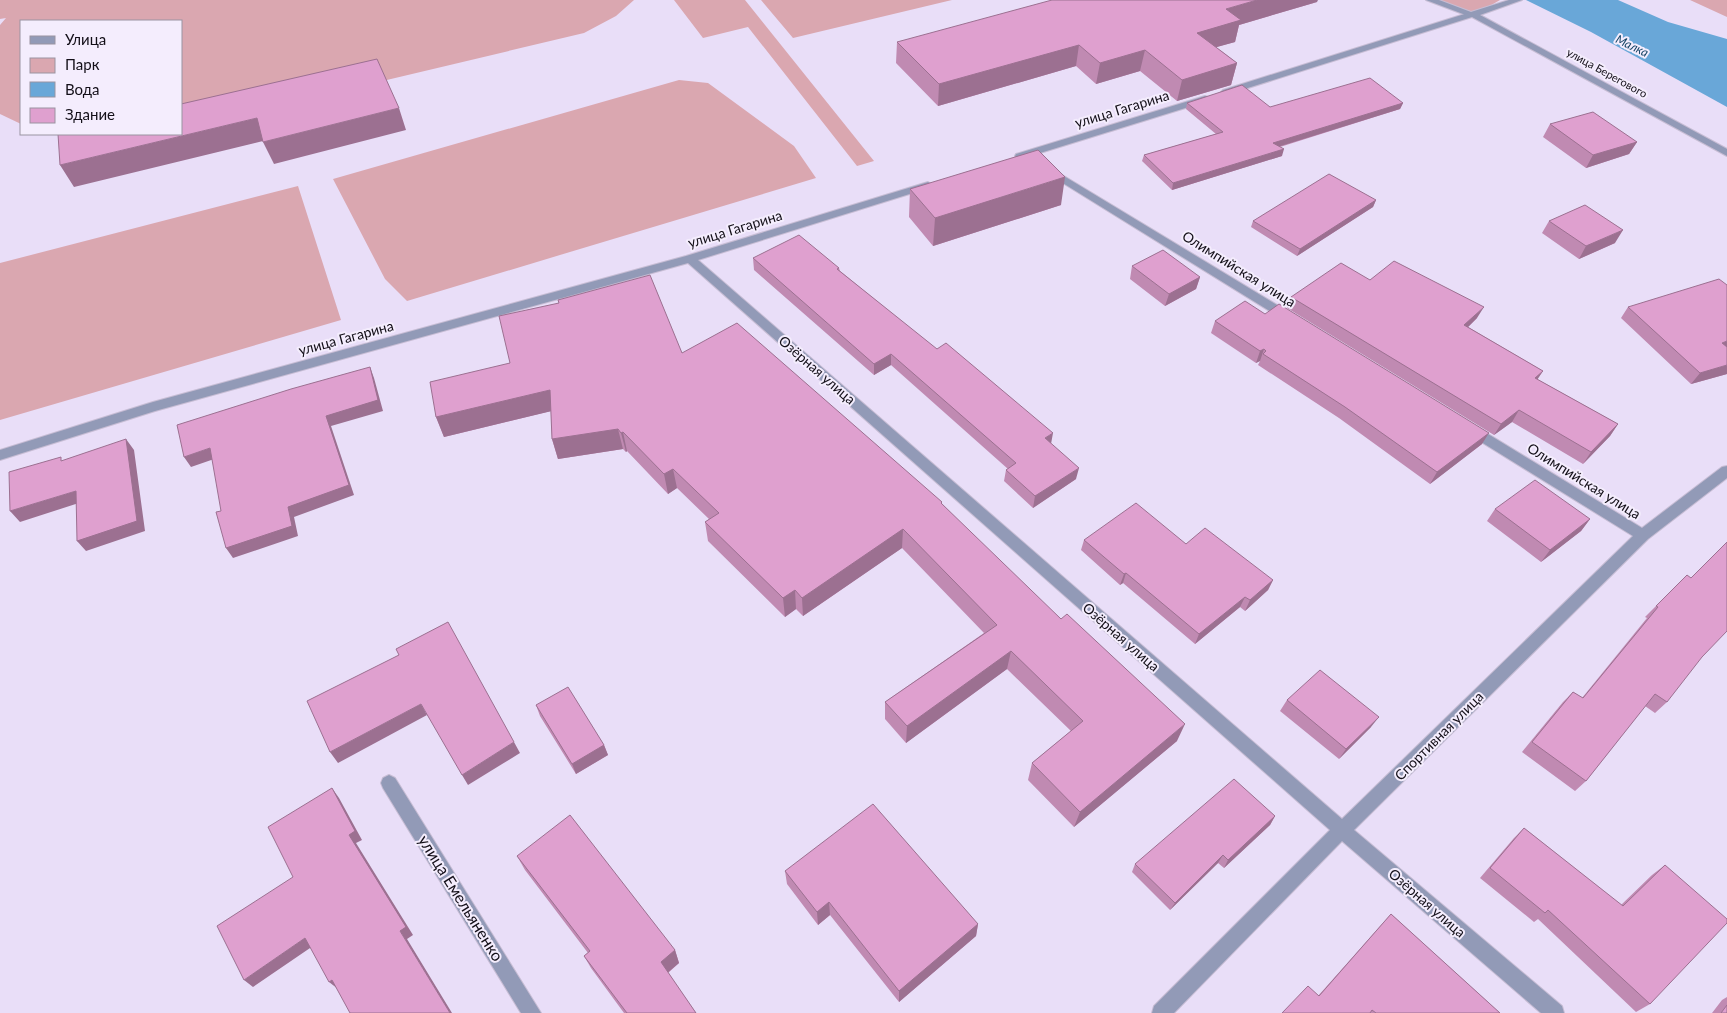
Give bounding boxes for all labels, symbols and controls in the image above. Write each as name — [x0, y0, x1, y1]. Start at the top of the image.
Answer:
legend — [20, 20, 182, 135]
text: Улица — [65, 30, 106, 48]
water label: Малка — [1613, 31, 1651, 60]
street label: улица Берегового — [1565, 45, 1650, 100]
text: Парк — [65, 55, 100, 73]
text: Вода — [65, 80, 100, 98]
street label: улица Гагарина — [1073, 86, 1171, 131]
text: Здание — [65, 105, 115, 123]
street label: улица Гагарина — [686, 206, 784, 251]
street label: Олимпийская улица — [1179, 227, 1299, 310]
street label: улица Гагарина — [297, 317, 395, 358]
street label: Озёрная улица — [775, 332, 859, 408]
street label: Олимпийская улица — [1524, 439, 1644, 522]
street label: Озёрная улица — [1079, 599, 1163, 675]
street label: Спортивная улица — [1391, 688, 1487, 784]
street label: улица Емельяненко — [415, 831, 508, 964]
street label: Озёрная улица — [1385, 865, 1469, 941]

